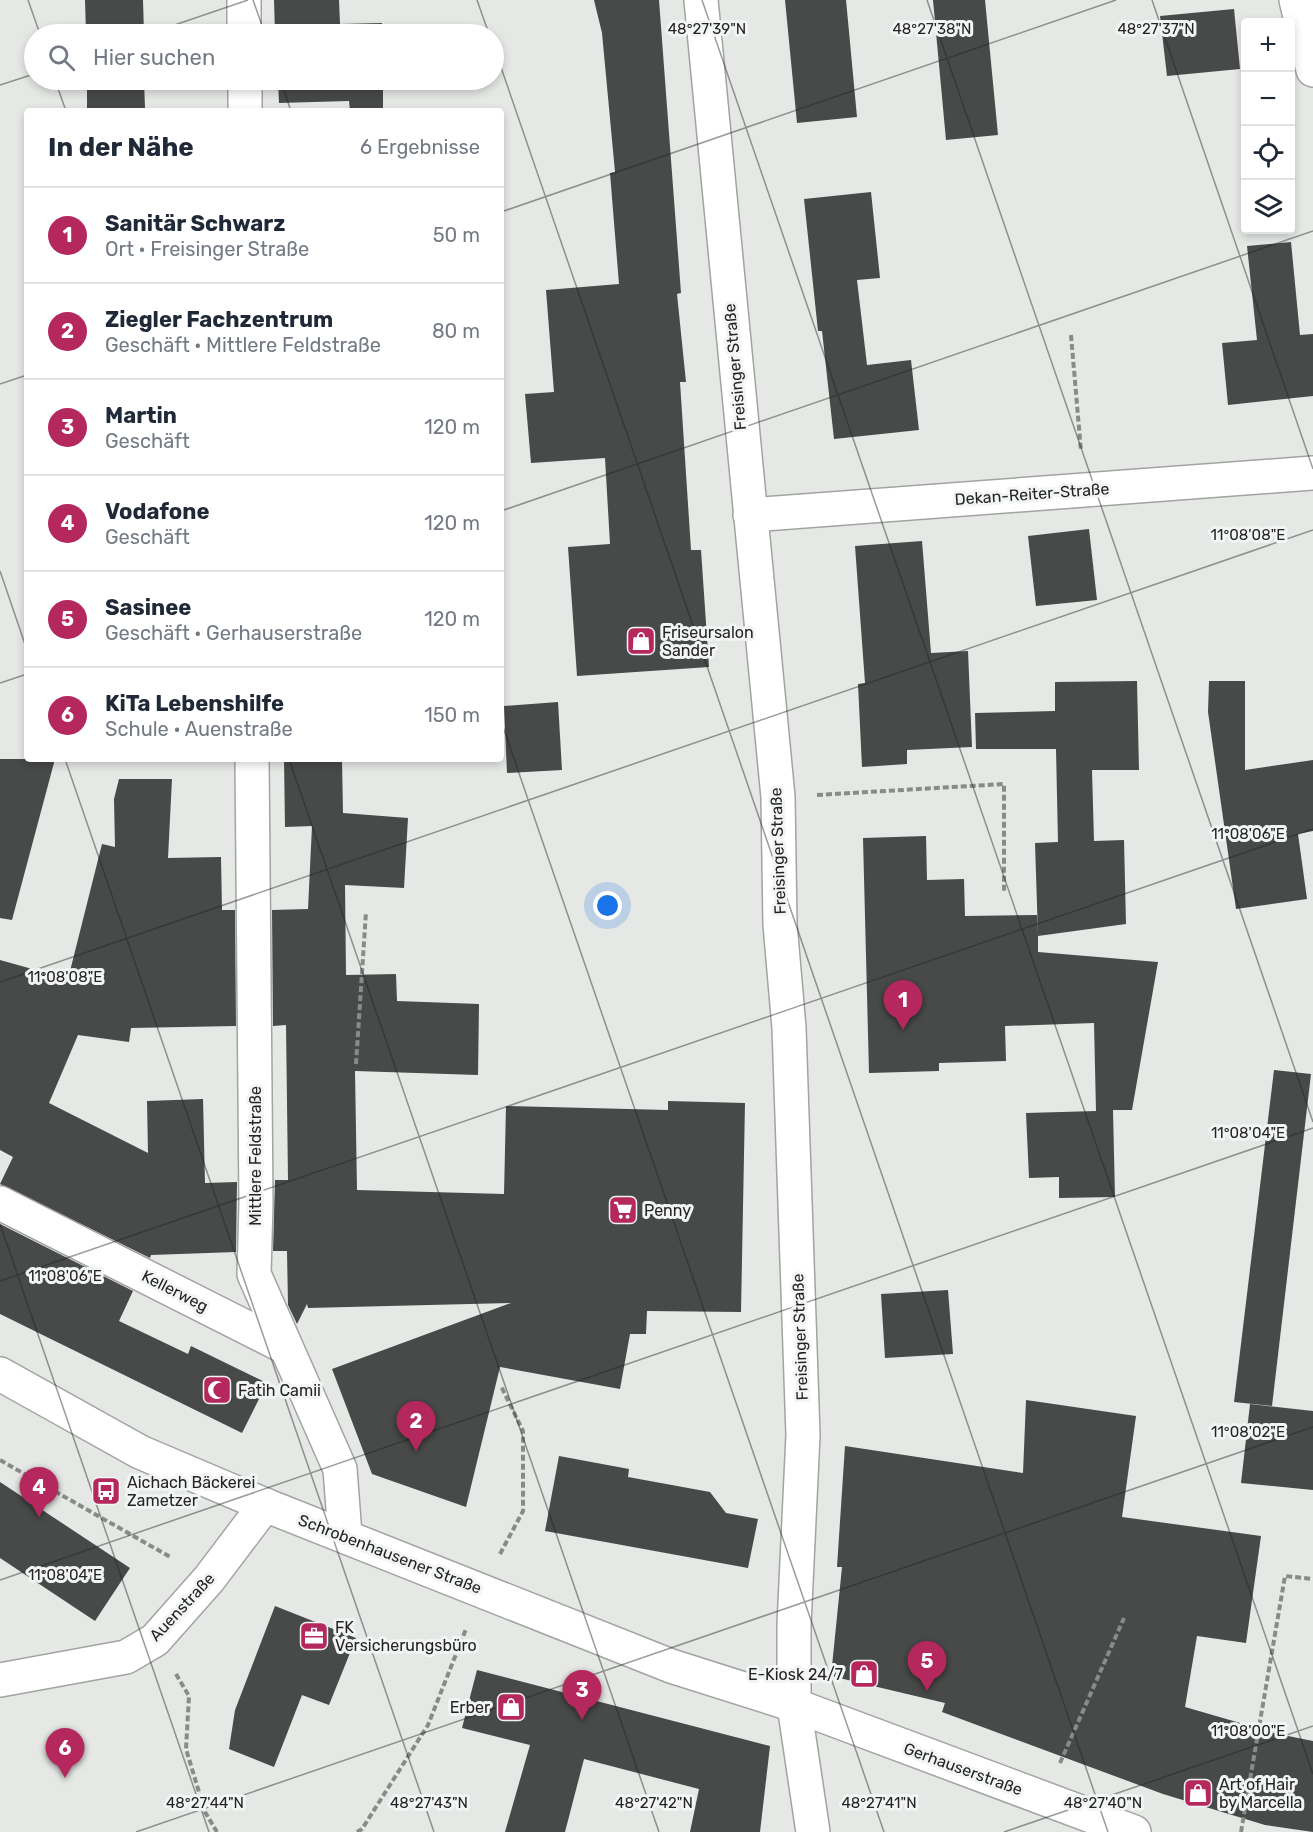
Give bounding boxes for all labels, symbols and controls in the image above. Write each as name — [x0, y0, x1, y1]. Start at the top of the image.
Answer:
map controls — [1241, 18, 1295, 234]
button: + — [1241, 18, 1295, 72]
text: 48°27'39"N — [668, 20, 746, 38]
text: 48°27'38"N — [892, 20, 972, 38]
text: 48°27'37"N — [1117, 20, 1195, 38]
search box — [24, 24, 504, 90]
icon: search — [45, 41, 78, 74]
text: Hier suchen — [93, 44, 215, 71]
button: − — [1241, 72, 1295, 126]
button: locate — [1241, 126, 1295, 180]
text: In der Nähe — [48, 132, 194, 163]
text: 6 Ergebnisse — [360, 135, 480, 159]
button: layers — [1241, 180, 1295, 234]
text: Sanitär Schwarz — [105, 210, 285, 237]
text: 1 — [63, 223, 72, 247]
text: 50 m — [433, 223, 480, 247]
text: Ort · Freisinger Straße — [105, 237, 309, 261]
street label: Freisinger Straße — [720, 303, 750, 431]
text: Ziegler Fachzentrum — [105, 306, 333, 333]
text: 2 — [61, 319, 74, 343]
text: 80 m — [432, 319, 480, 343]
text: Geschäft · Mittlere Feldstraße — [105, 333, 381, 357]
text: Martin — [105, 402, 177, 429]
text: 3 — [61, 415, 74, 439]
text: 120 m — [424, 415, 480, 439]
text: Geschäft — [105, 429, 190, 453]
street label: Dekan-Reiter-Straße — [954, 479, 1110, 509]
text: Vodafone — [105, 498, 210, 525]
text: 4 — [61, 511, 74, 535]
text: 120 m — [424, 511, 480, 535]
text: Geschäft — [105, 525, 190, 549]
text: 11°08'08"E — [1211, 526, 1285, 544]
text: Sasinee — [105, 594, 191, 621]
text: 5 — [61, 607, 74, 631]
text: 120 m — [424, 607, 480, 631]
text: Geschäft · Gerhauserstraße — [105, 621, 362, 645]
place label: Friseursalon Sander — [662, 623, 754, 660]
shop icon: Friseursalon Sander — [625, 625, 657, 657]
text: KiTa Lebenshilfe — [105, 690, 284, 717]
text: 6 — [61, 703, 74, 727]
text: 150 m — [424, 703, 480, 727]
text: Schule · Auenstraße — [105, 717, 293, 741]
street label: Freisinger Straße — [766, 787, 790, 915]
text: 11°08'06"E — [1211, 825, 1285, 843]
your location — [593, 891, 622, 920]
text: 11°08'08"E — [28, 968, 102, 986]
pin: 1 — [884, 980, 922, 1030]
street label: Mittlere Feldstraße — [246, 1086, 265, 1226]
text: 11°08'04"E — [1211, 1124, 1285, 1142]
supermarket icon: Penny — [607, 1194, 639, 1226]
place label: Penny — [644, 1201, 691, 1220]
street label: Kellerweg — [139, 1266, 211, 1316]
text: 11°08'06"E — [28, 1267, 102, 1285]
street label: Freisinger Straße — [788, 1273, 812, 1401]
mosque icon: Fatih Camii — [201, 1374, 233, 1406]
place label: Fatih Camii — [238, 1381, 321, 1400]
pin: 2 — [396, 1402, 436, 1451]
text: 11°08'02"E — [1211, 1423, 1285, 1441]
pin: 4 — [20, 1468, 58, 1517]
place label: Aichach Bäckerei Zametzer — [127, 1473, 255, 1510]
bus stop icon: Aichach Bäckerei Zametzer — [90, 1475, 122, 1507]
street label: Schrobenhausener Straße — [296, 1510, 484, 1598]
text: 11°08'04"E — [28, 1566, 102, 1584]
street label: Auenstraße — [146, 1569, 218, 1645]
place label: FK Versicherungsbüro — [335, 1618, 477, 1655]
office icon: FK Versicherungsbüro — [298, 1620, 330, 1652]
pin: 5 — [908, 1642, 946, 1691]
shop icon: E-Kiosk 24/7 — [848, 1658, 880, 1690]
place label: E-Kiosk 24/7 — [748, 1665, 843, 1684]
pin: 3 — [562, 1670, 602, 1720]
shop icon: Erber — [495, 1691, 527, 1723]
place label: Erber — [450, 1698, 490, 1717]
text: 11°08'00"E — [1211, 1722, 1285, 1740]
pin: 6 — [46, 1728, 84, 1778]
street label: Gerhauserstraße — [901, 1739, 1025, 1799]
place label: Art of Hair by Marcella — [1219, 1775, 1302, 1812]
shop icon: Art of Hair by Marcella — [1182, 1777, 1214, 1809]
text: 48°27'44"N — [166, 1794, 244, 1812]
text: 48°27'43"N — [390, 1794, 468, 1812]
text: 48°27'42"N — [615, 1794, 693, 1812]
text: 48°27'41"N — [841, 1794, 917, 1812]
text: 48°27'40"N — [1064, 1794, 1142, 1812]

